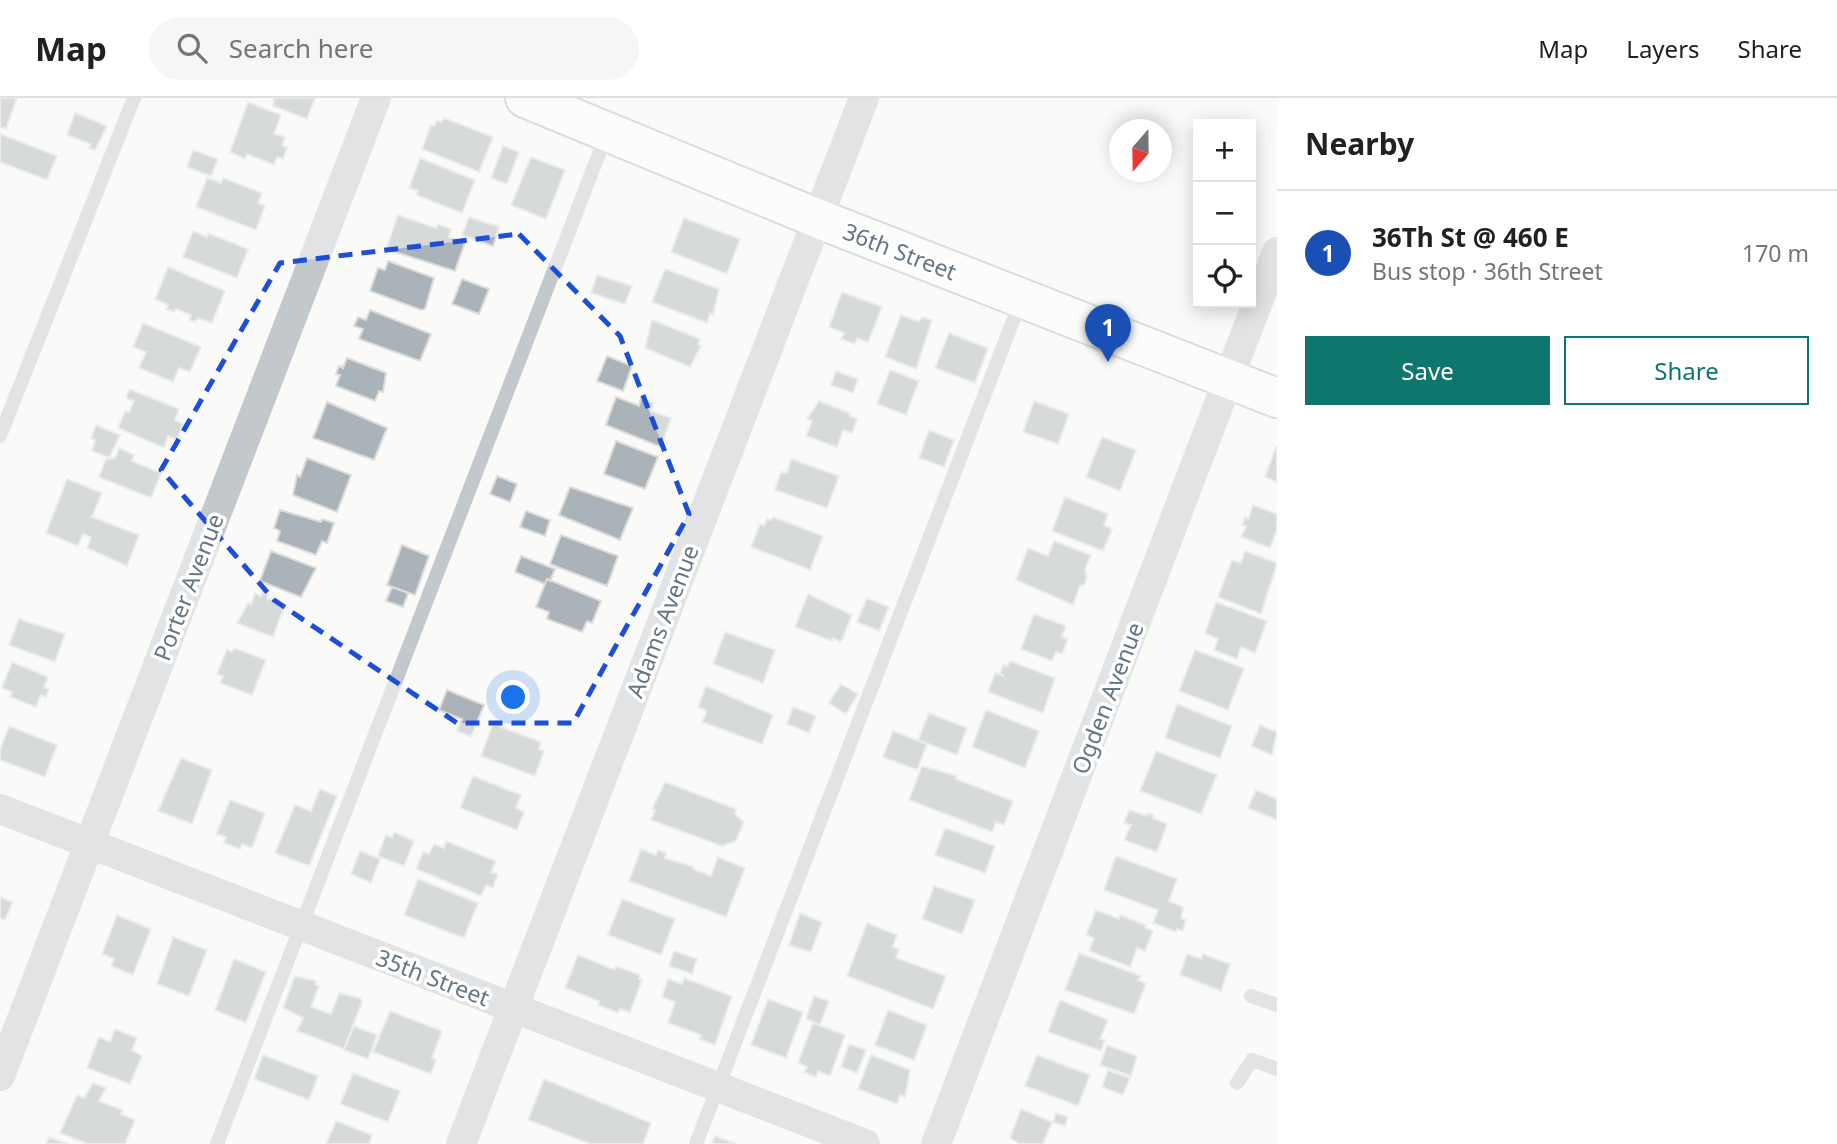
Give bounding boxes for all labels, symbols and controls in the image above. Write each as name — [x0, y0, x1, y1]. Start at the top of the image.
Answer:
search box — [149, 17, 639, 80]
text: Map — [35, 26, 107, 71]
icon: search — [173, 29, 211, 67]
text: Search here — [229, 30, 373, 66]
text: Map — [1538, 32, 1588, 65]
text: Layers — [1626, 32, 1700, 65]
text: Share — [1738, 32, 1802, 65]
north arrow — [1109, 119, 1172, 182]
map controls — [1193, 119, 1256, 308]
button: + — [1193, 119, 1256, 182]
text: Nearby — [1305, 123, 1414, 164]
button: − — [1193, 182, 1256, 245]
street label: 36th Street — [839, 215, 961, 287]
text: 36Th St @ 460 E — [1372, 219, 1569, 255]
text: 1 — [1321, 237, 1335, 269]
text: 170 m — [1742, 237, 1809, 269]
button: locate — [1193, 245, 1256, 308]
text: Bus stop · 36th Street — [1372, 255, 1603, 287]
pin: 1 — [1085, 304, 1131, 362]
button: Save — [1305, 336, 1550, 405]
button: Share — [1564, 336, 1809, 405]
street label: Porter Avenue — [145, 509, 231, 665]
street label: Adams Avenue — [618, 540, 706, 702]
street label: Ogden Avenue — [1063, 617, 1151, 779]
your location — [496, 680, 530, 714]
street label: 35th Street — [372, 941, 494, 1013]

